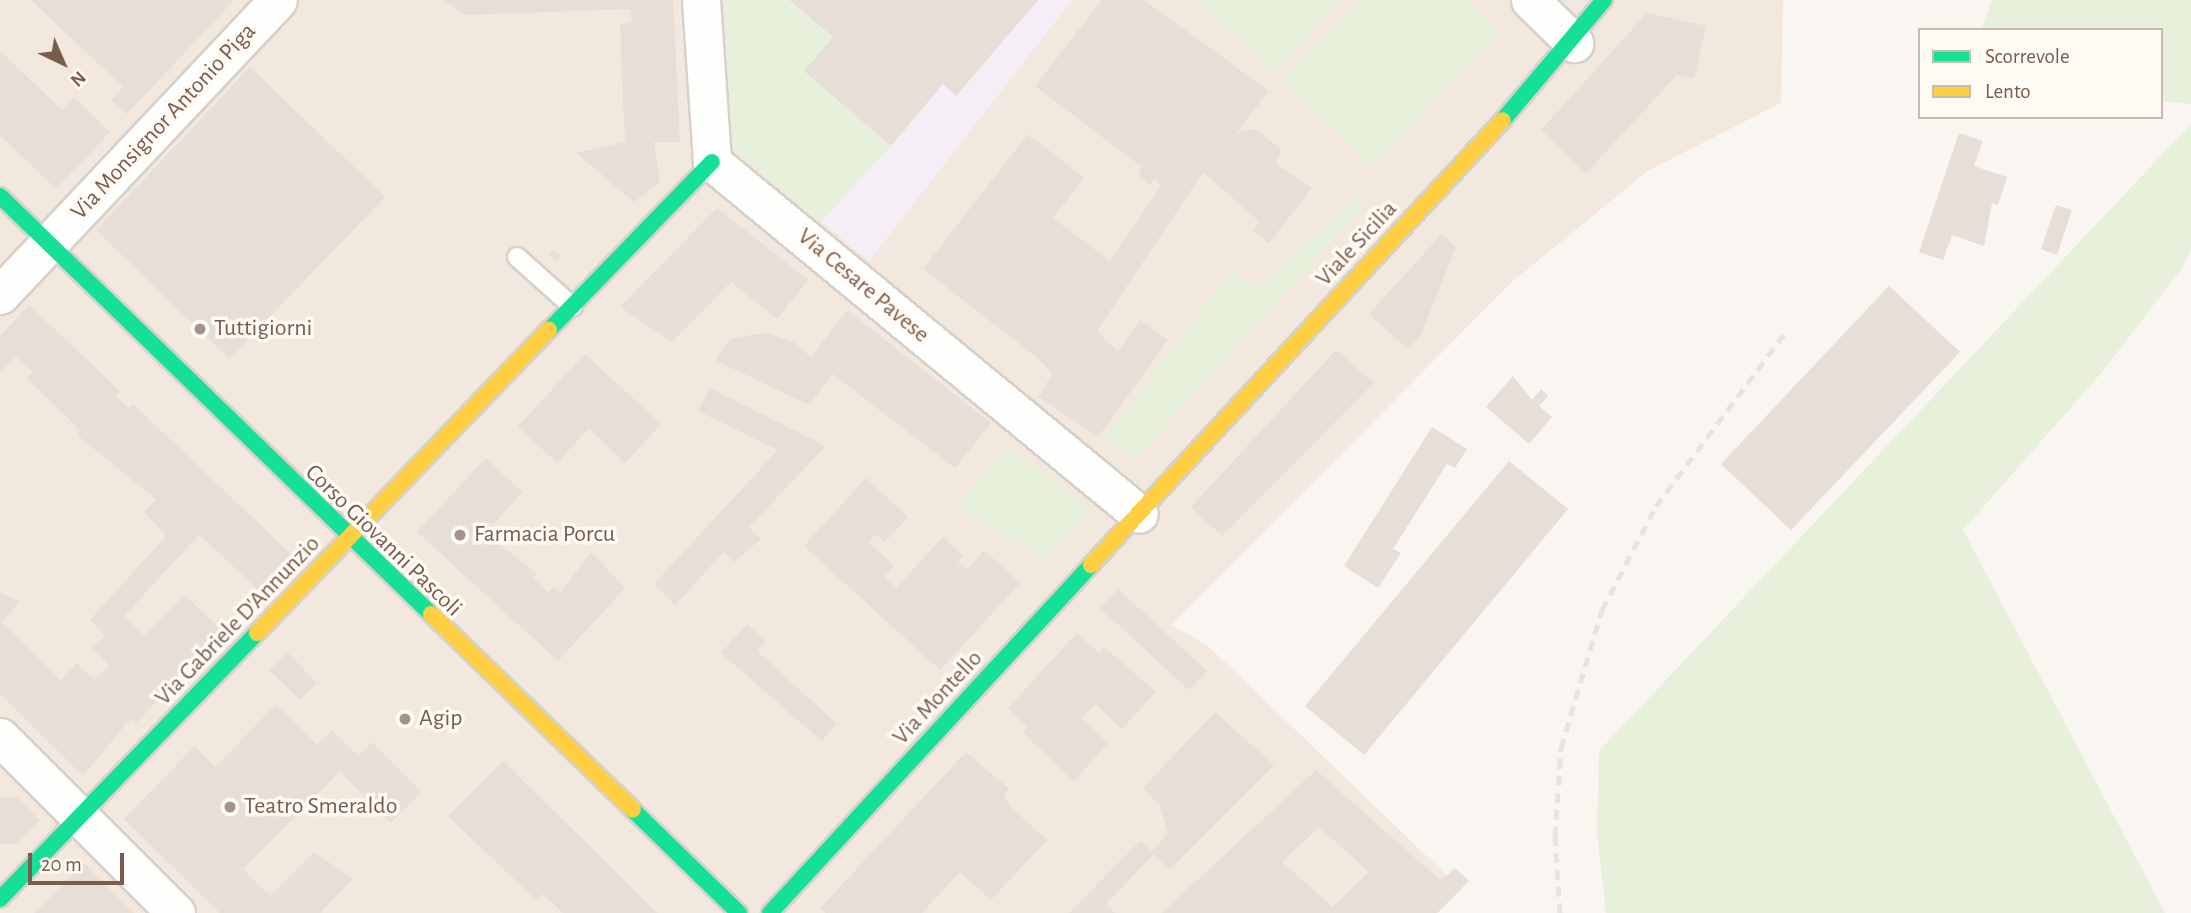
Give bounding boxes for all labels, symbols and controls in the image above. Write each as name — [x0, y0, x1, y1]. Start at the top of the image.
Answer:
street label: Via Monsignor Antonio Piga — [65, 18, 263, 226]
north arrow — [28, 28, 98, 98]
legend — [1918, 28, 2163, 119]
text: Scorrevole — [1985, 46, 2070, 67]
text: N — [67, 67, 89, 90]
text: Lento — [1985, 81, 2031, 102]
street label: Viale Sicilia — [1310, 195, 1404, 293]
street label: Via Cesare Pavese — [791, 222, 935, 350]
place label: Tuttigiorni — [214, 315, 312, 343]
marker: Tuttigiorni — [192, 321, 208, 337]
street label: Corso Giovanni Pascoli — [299, 459, 467, 623]
place label: Farmacia Porcu — [474, 521, 615, 549]
marker: Farmacia Porcu — [452, 527, 468, 543]
street label: Via Gabriele D'Annunzio — [149, 530, 327, 712]
street label: Via Montello — [887, 645, 989, 751]
place label: Agip — [419, 705, 463, 733]
marker: Agip — [397, 711, 413, 727]
place label: Teatro Smeraldo — [244, 793, 398, 821]
marker: Teatro Smeraldo — [222, 799, 238, 815]
scale bar — [32, 839, 128, 883]
text: 20 m — [41, 854, 82, 875]

